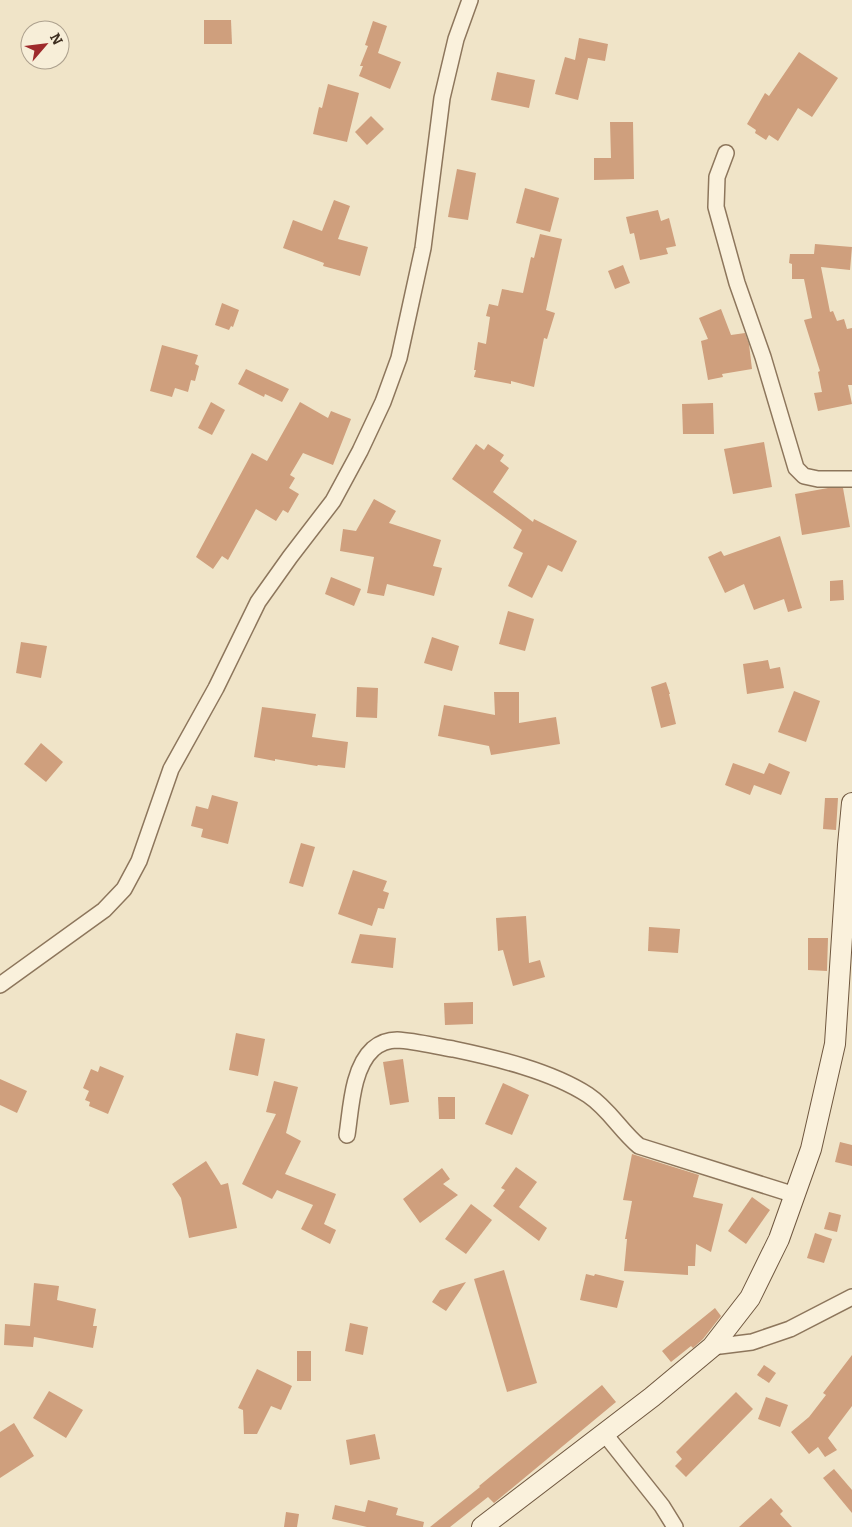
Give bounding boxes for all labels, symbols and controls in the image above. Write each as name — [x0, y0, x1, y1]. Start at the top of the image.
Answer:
north arrow — [20, 20, 70, 70]
text: N — [46, 30, 66, 48]

